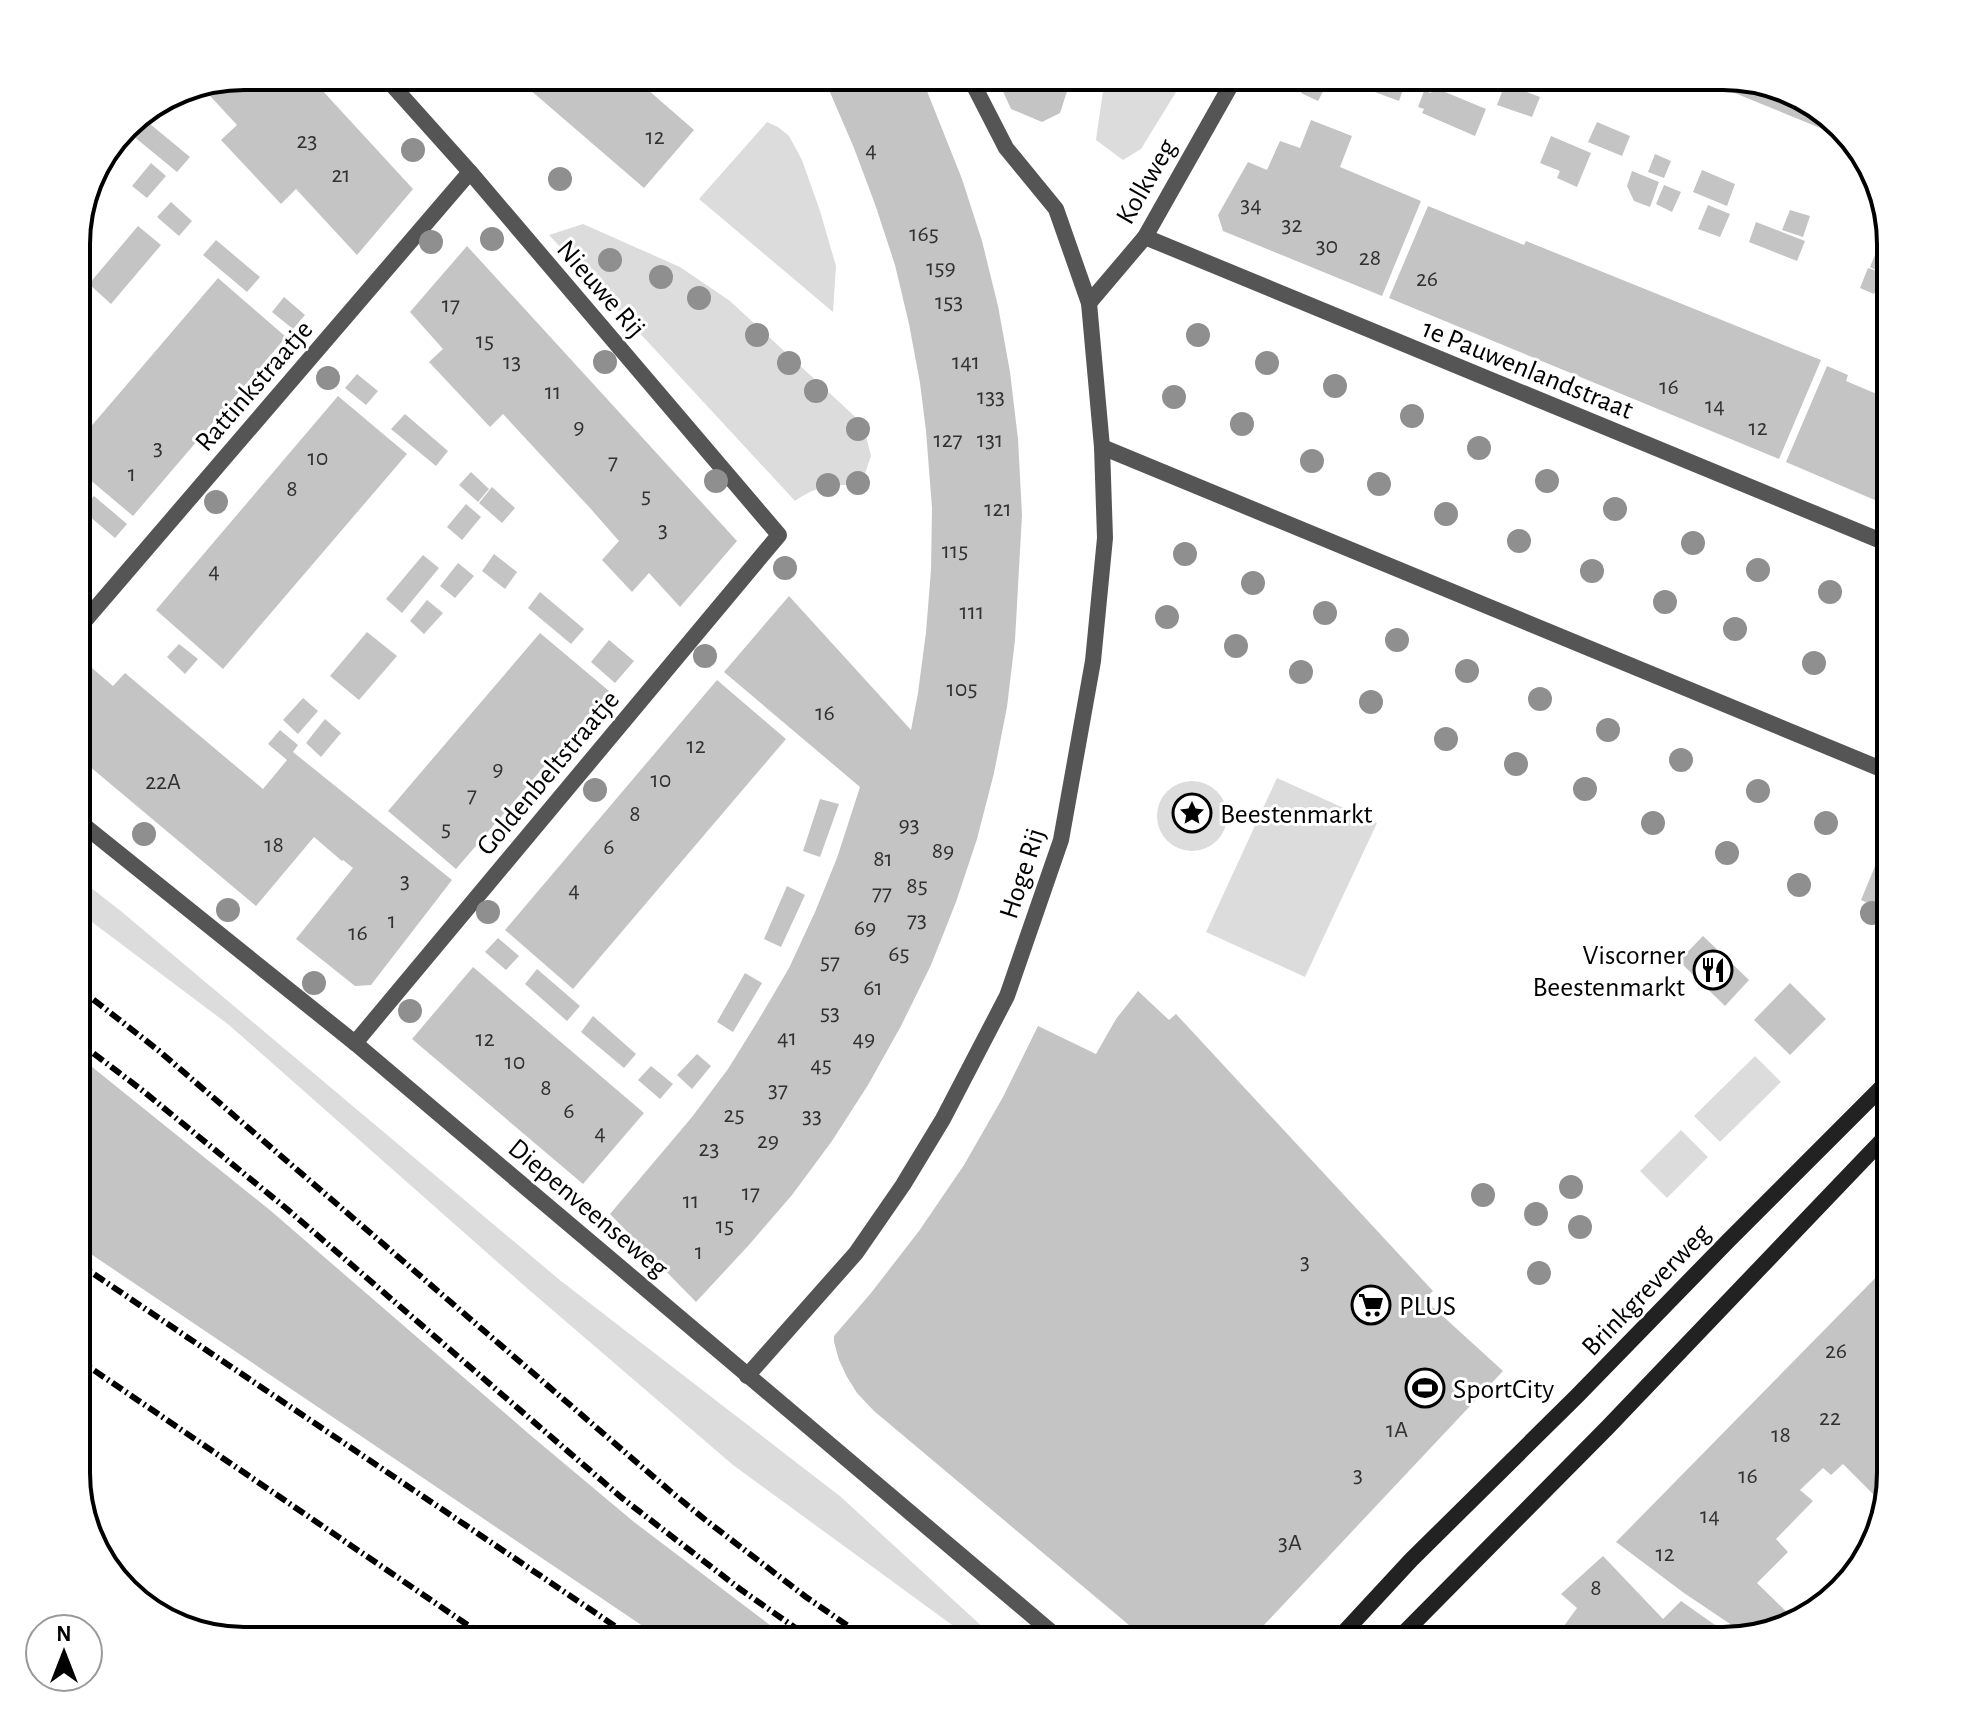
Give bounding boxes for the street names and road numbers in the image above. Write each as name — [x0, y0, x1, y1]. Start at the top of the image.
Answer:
street label: Kolkweg — [1111, 134, 1182, 229]
street label: Nieuwe Rij — [551, 235, 650, 343]
street label: 1e Pauwenlandstraat — [1418, 315, 1637, 425]
street label: Rattinkstraatje — [190, 316, 319, 457]
street label: Goldenbeltstraatje — [472, 686, 625, 861]
street label: Hoge Rij — [995, 825, 1051, 922]
street label: Diepenveenseweg — [503, 1134, 673, 1283]
street label: Brinkgreverweg — [1577, 1219, 1716, 1362]

